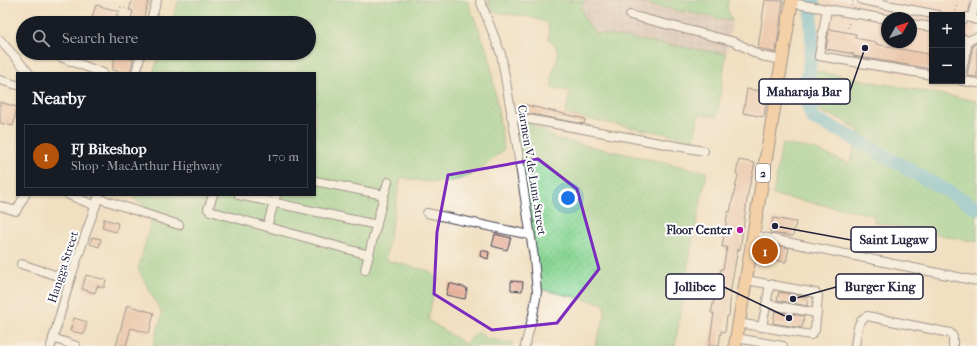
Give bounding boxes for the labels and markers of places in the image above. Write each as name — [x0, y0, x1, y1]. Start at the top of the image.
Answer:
callout: Maharaja Bar — [759, 79, 850, 104]
place label: Floor Center — [665, 223, 733, 237]
marker: Floor Center — [735, 225, 745, 235]
callout: Saint Lugaw — [851, 227, 936, 252]
pin: 1 — [752, 236, 778, 266]
callout: Jollibee — [666, 274, 724, 299]
callout: Burger King — [836, 274, 923, 299]

